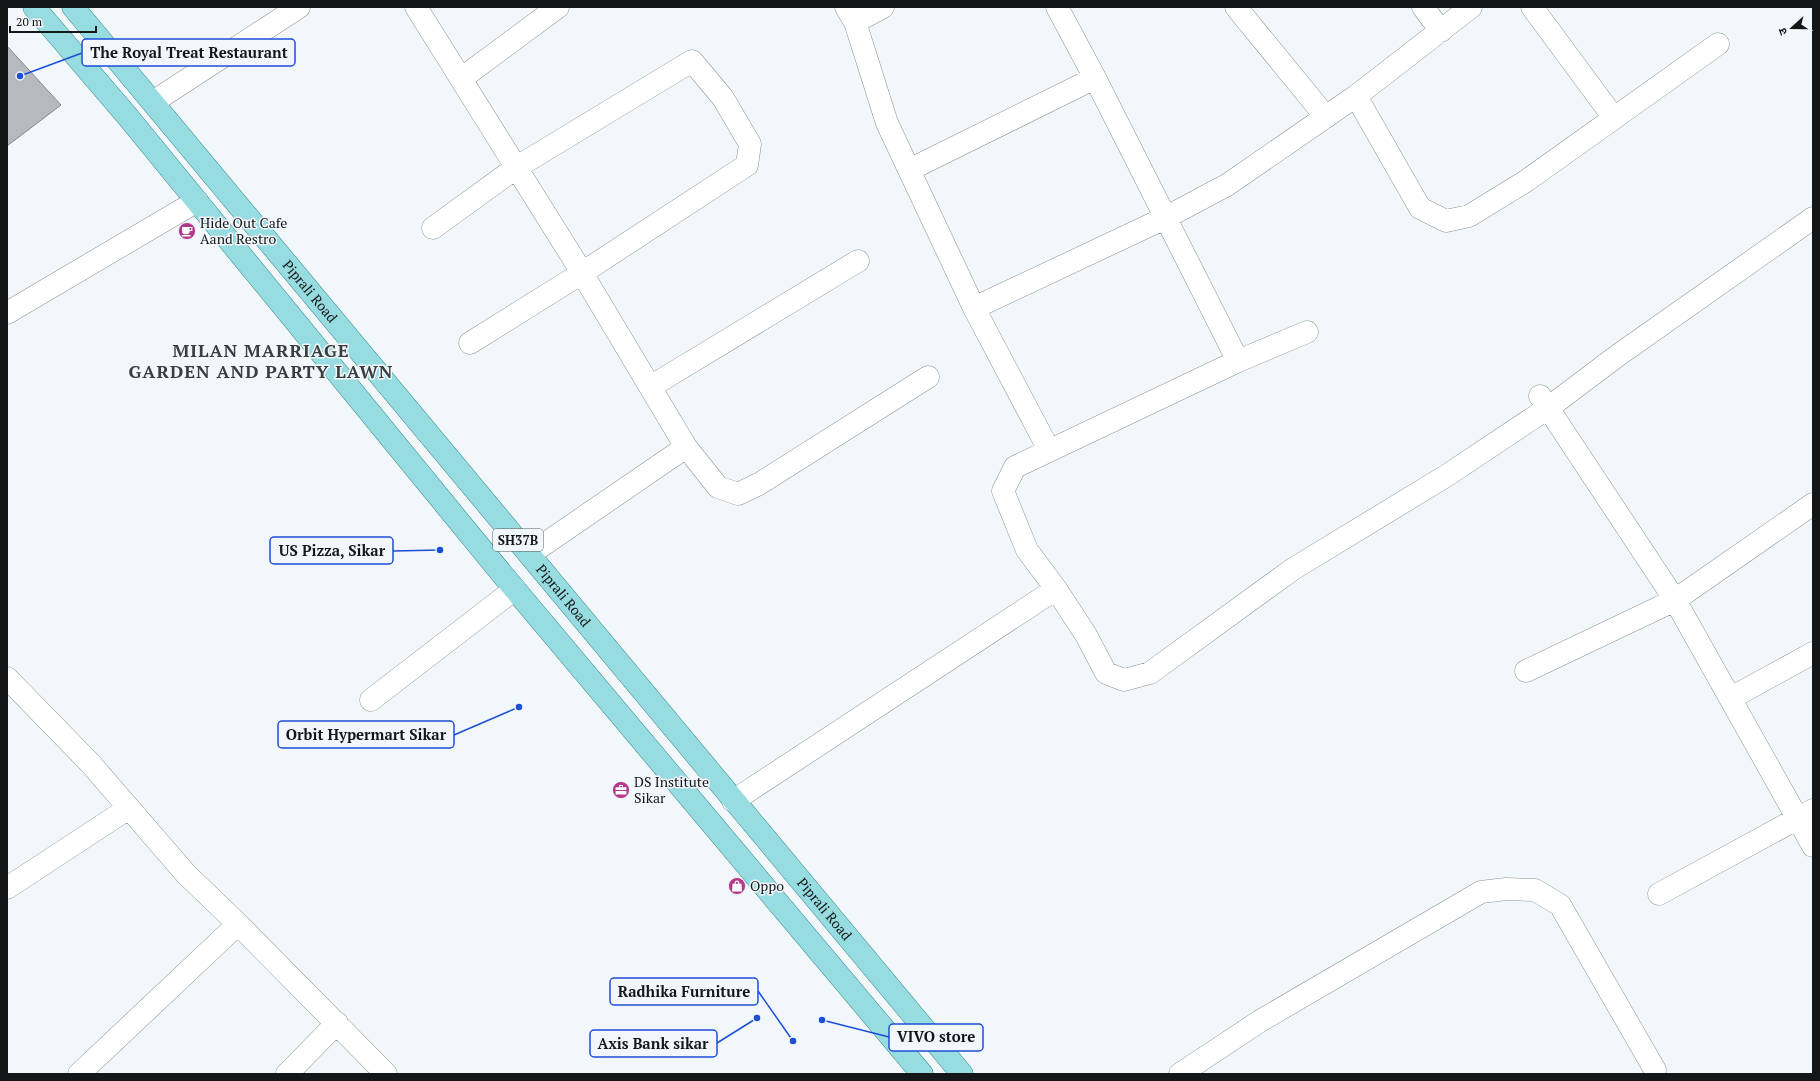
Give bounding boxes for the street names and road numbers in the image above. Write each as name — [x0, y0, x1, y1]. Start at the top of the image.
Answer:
street label: Piprali Road — [279, 256, 342, 326]
road number: SH37B — [493, 529, 543, 551]
street label: Piprali Road — [532, 560, 596, 631]
street label: Piprali Road — [793, 873, 857, 944]

